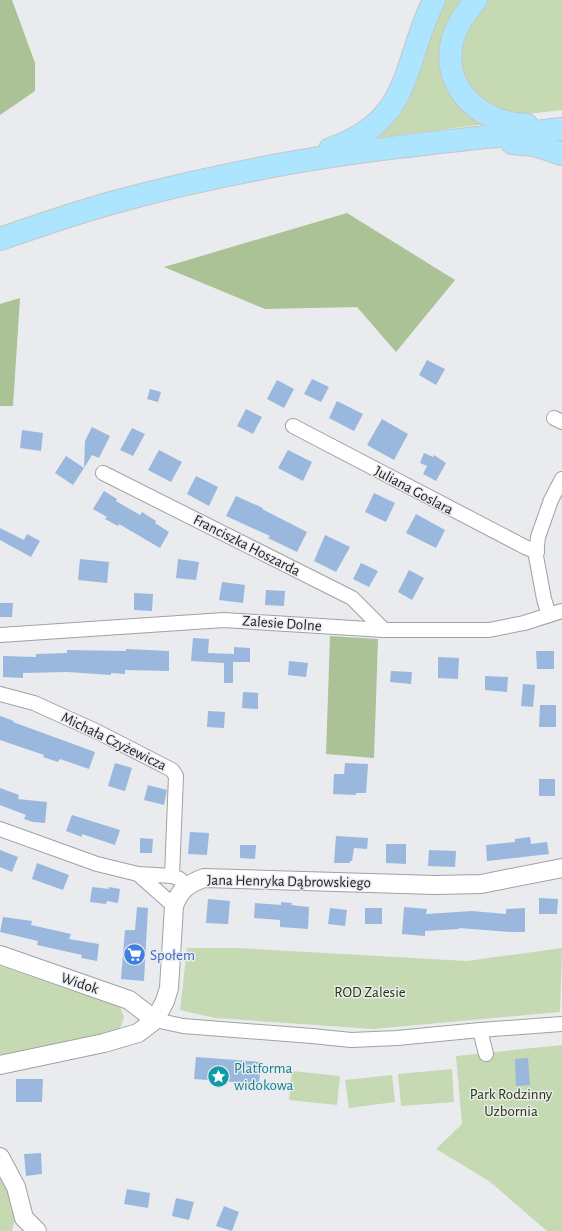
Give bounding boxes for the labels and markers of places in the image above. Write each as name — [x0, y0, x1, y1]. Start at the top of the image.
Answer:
supermarket icon: Społem — [122, 942, 148, 968]
place label: Społem — [150, 948, 195, 963]
place label: Platforma widokowa — [234, 1061, 294, 1093]
place icon: Platforma widokowa — [206, 1064, 232, 1090]

